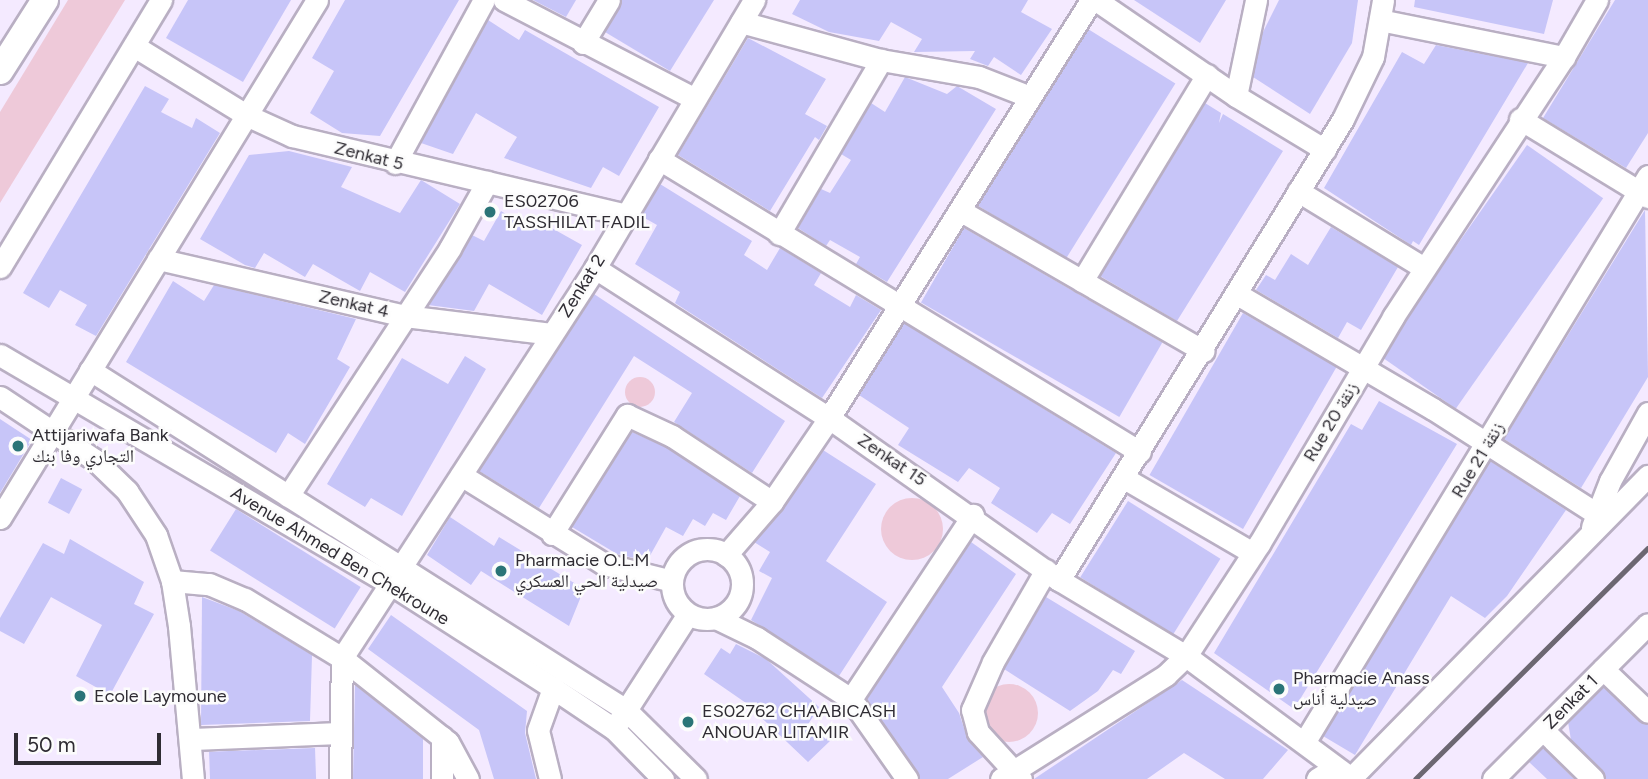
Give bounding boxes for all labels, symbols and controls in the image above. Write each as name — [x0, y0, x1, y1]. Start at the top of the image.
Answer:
street label: Zenkat 5 — [332, 137, 406, 175]
place label: ES02706 TASSHILAT FADIL — [504, 191, 650, 234]
marker: ES02706 TASSHILAT FADIL — [482, 204, 498, 220]
street label: Zenkat 2 — [554, 250, 610, 322]
street label: Zenkat 4 — [317, 285, 391, 323]
street label: Rue 20 زنقة — [1299, 378, 1363, 466]
street label: Rue 21 زنقة — [1447, 418, 1509, 502]
place label: Attijariwafa Bank التجاري وفا بنك — [32, 425, 168, 467]
street label: Zenkat 15 — [854, 429, 930, 491]
marker: Attijariwafa Bank التجاري وفا بنك — [10, 438, 26, 454]
street label: Avenue Ahmed Ben Chekroune — [227, 482, 453, 630]
place label: Pharmacie O.L.M صيدلية الحي العسكري — [515, 550, 658, 592]
marker: Pharmacie O.L.M صيدلية الحي العسكري — [493, 563, 509, 579]
place label: Pharmacie Anass صيدلية أناس — [1293, 668, 1430, 710]
street label: Zenkat 1 — [1539, 670, 1603, 734]
marker: Pharmacie Anass صيدلية أناس — [1271, 681, 1287, 697]
place label: Ecole Laymoune — [94, 685, 227, 707]
marker: Ecole Laymoune — [72, 688, 88, 704]
place label: ES02762 CHAABICASH ANOUAR LITAMIR — [702, 701, 896, 744]
marker: ES02762 CHAABICASH ANOUAR LITAMIR — [680, 714, 696, 730]
scale bar — [18, 720, 164, 764]
text: 50 m — [27, 732, 76, 757]

